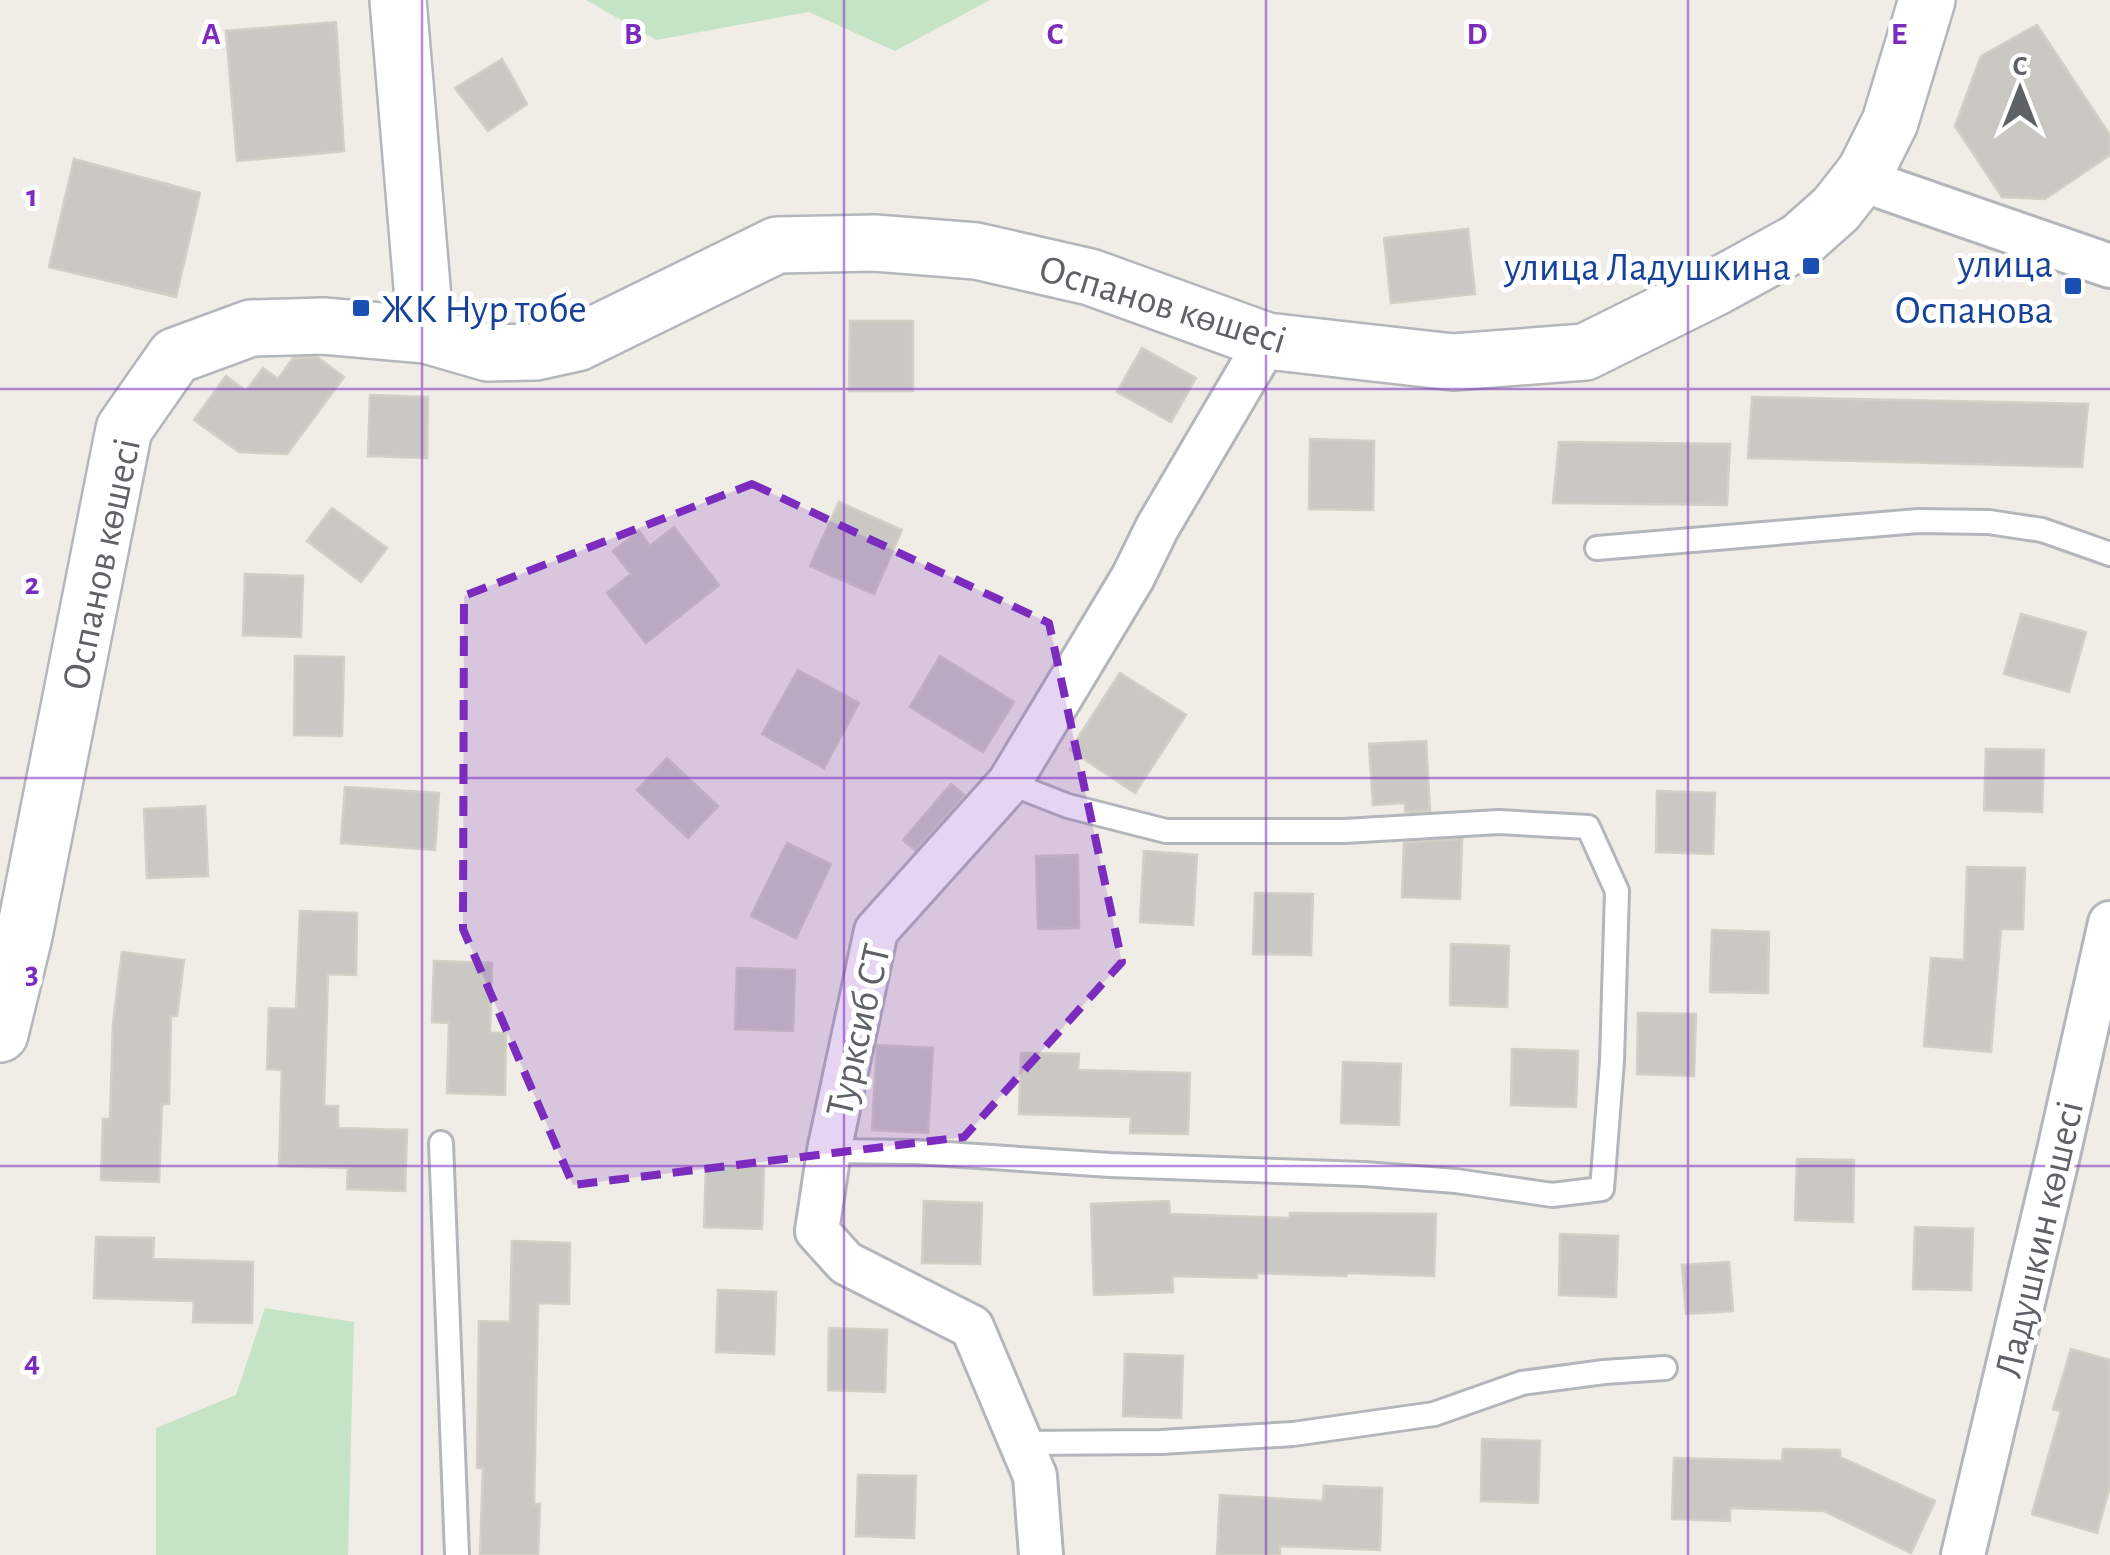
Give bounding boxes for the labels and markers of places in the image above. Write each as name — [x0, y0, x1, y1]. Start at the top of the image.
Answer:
place label: улица Оспанова — [1894, 245, 2053, 331]
place label: улица Ладушкина — [1503, 248, 1791, 288]
marker: улица Ладушкина — [1800, 255, 1822, 277]
marker: улица Оспанова — [2062, 275, 2084, 297]
place label: ЖК Нур тобе — [381, 290, 587, 330]
marker: ЖК Нур тобе — [350, 297, 372, 319]

